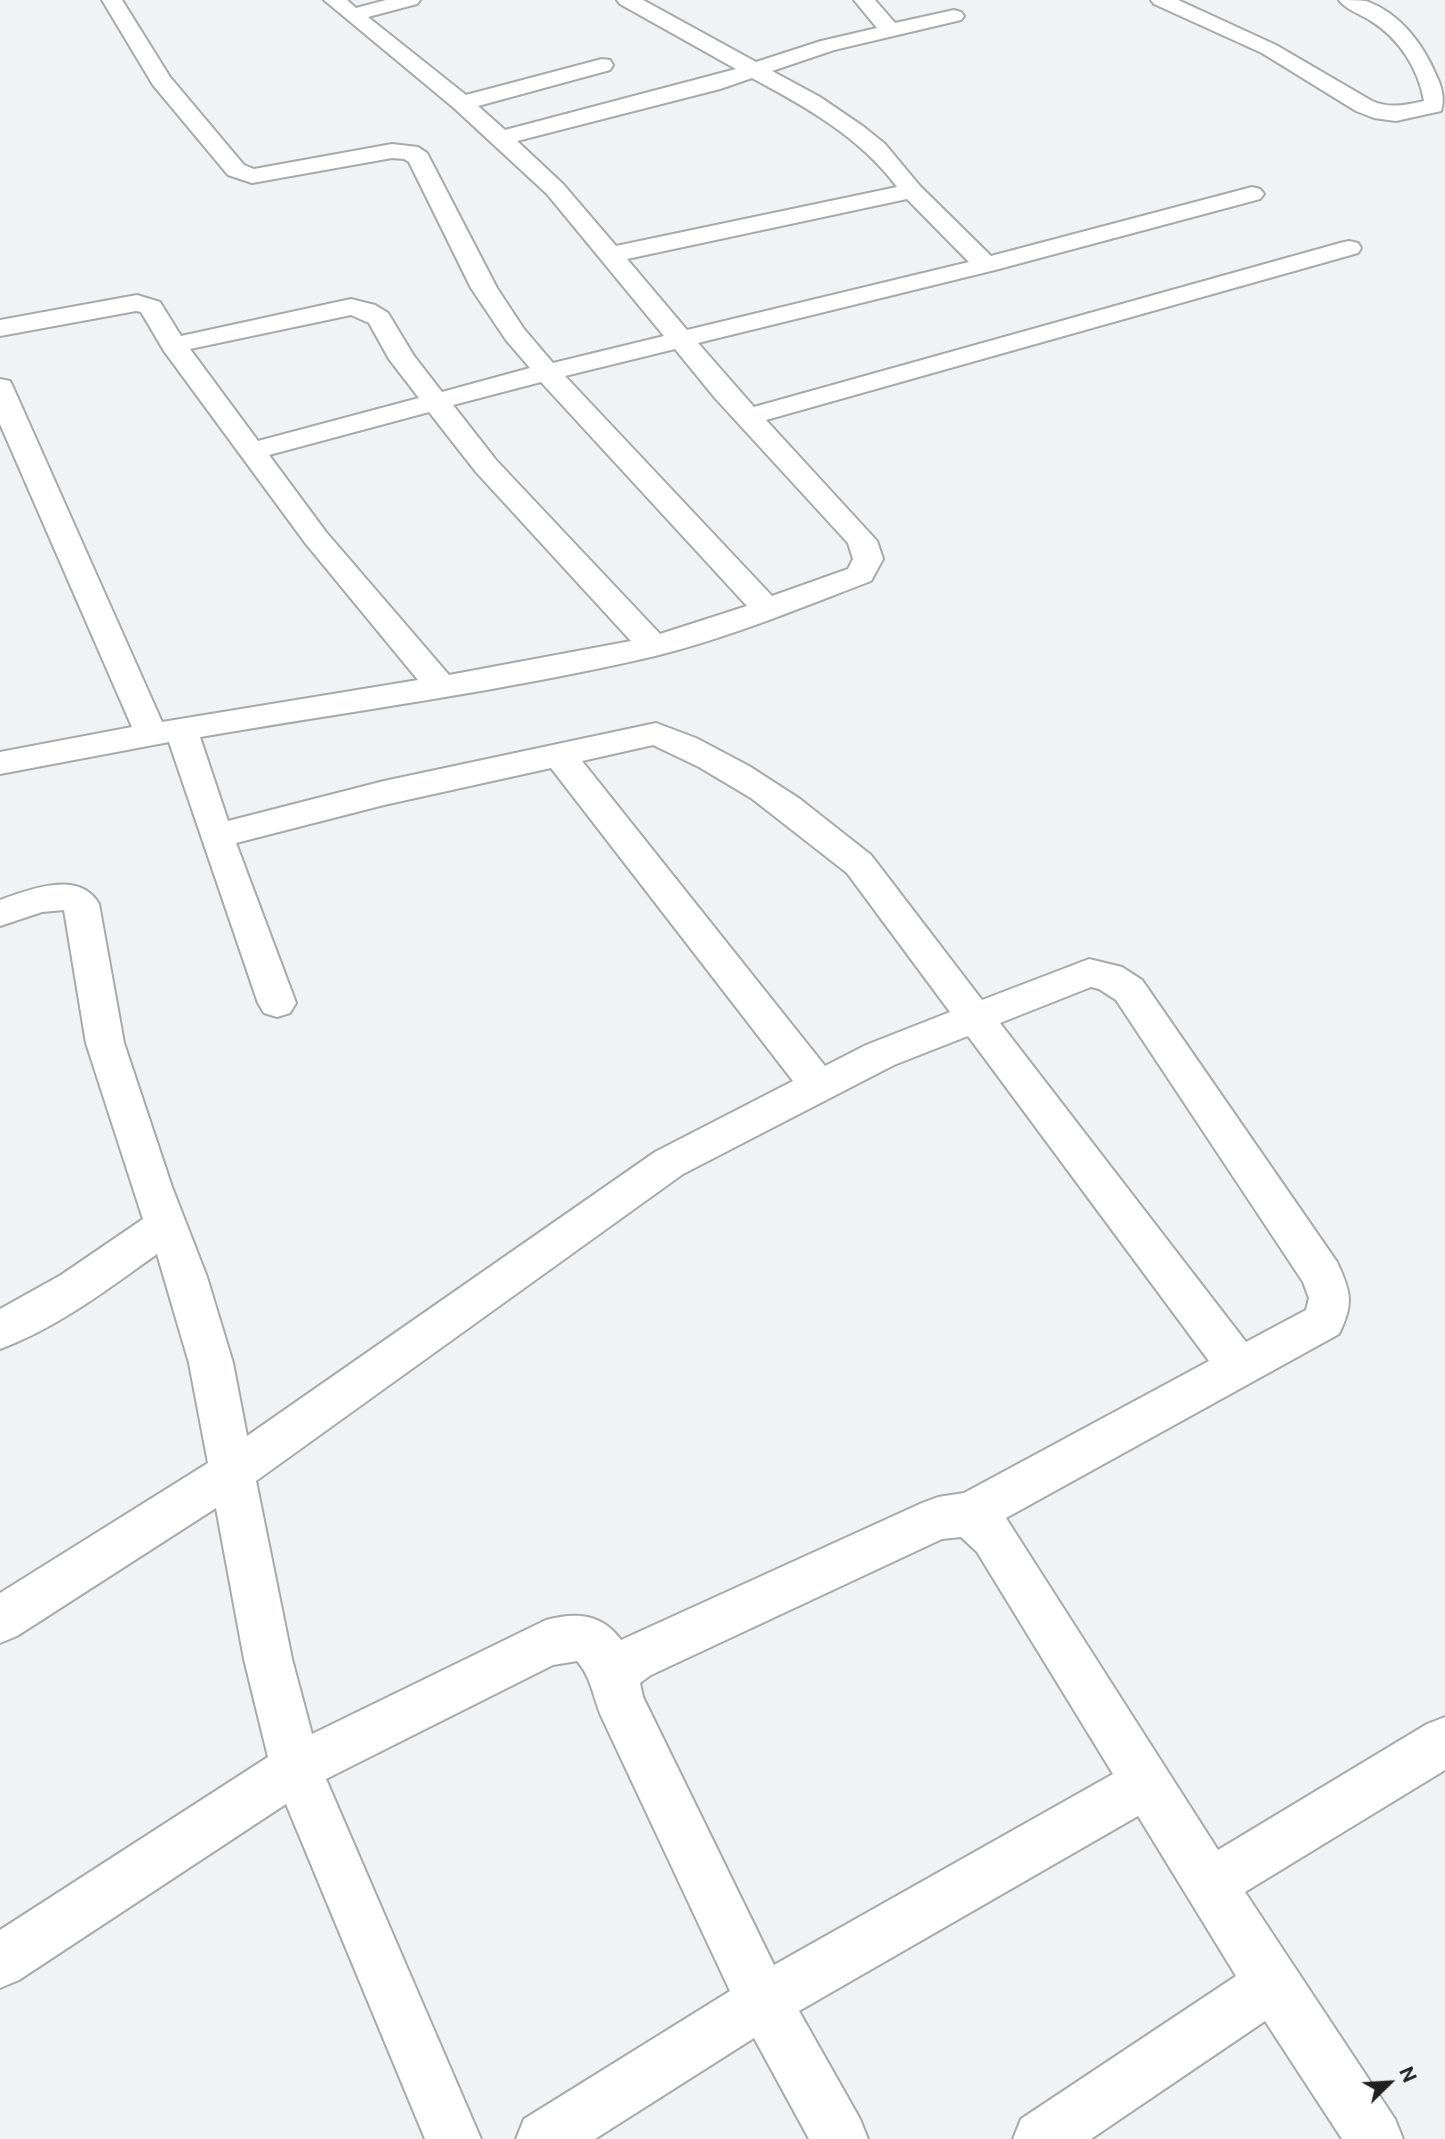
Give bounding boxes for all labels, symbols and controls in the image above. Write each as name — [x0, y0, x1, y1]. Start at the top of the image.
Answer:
north arrow — [1354, 2048, 1424, 2118]
text: N — [1395, 2063, 1421, 2086]

